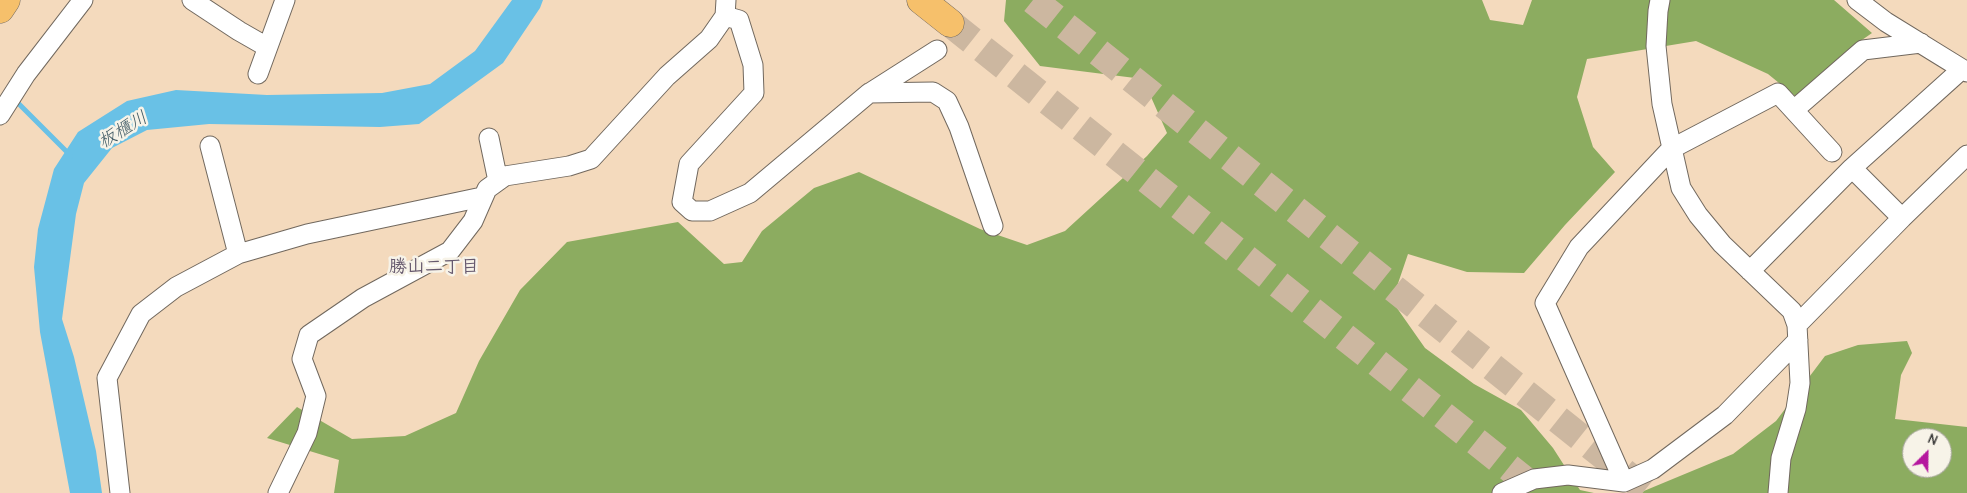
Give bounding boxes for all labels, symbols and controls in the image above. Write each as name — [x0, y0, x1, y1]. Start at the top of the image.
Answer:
water label: 板櫃川 — [94, 107, 152, 153]
district label: 勝山二丁目 — [389, 256, 479, 278]
north arrow — [1902, 428, 1952, 478]
text: N — [1925, 430, 1940, 449]

